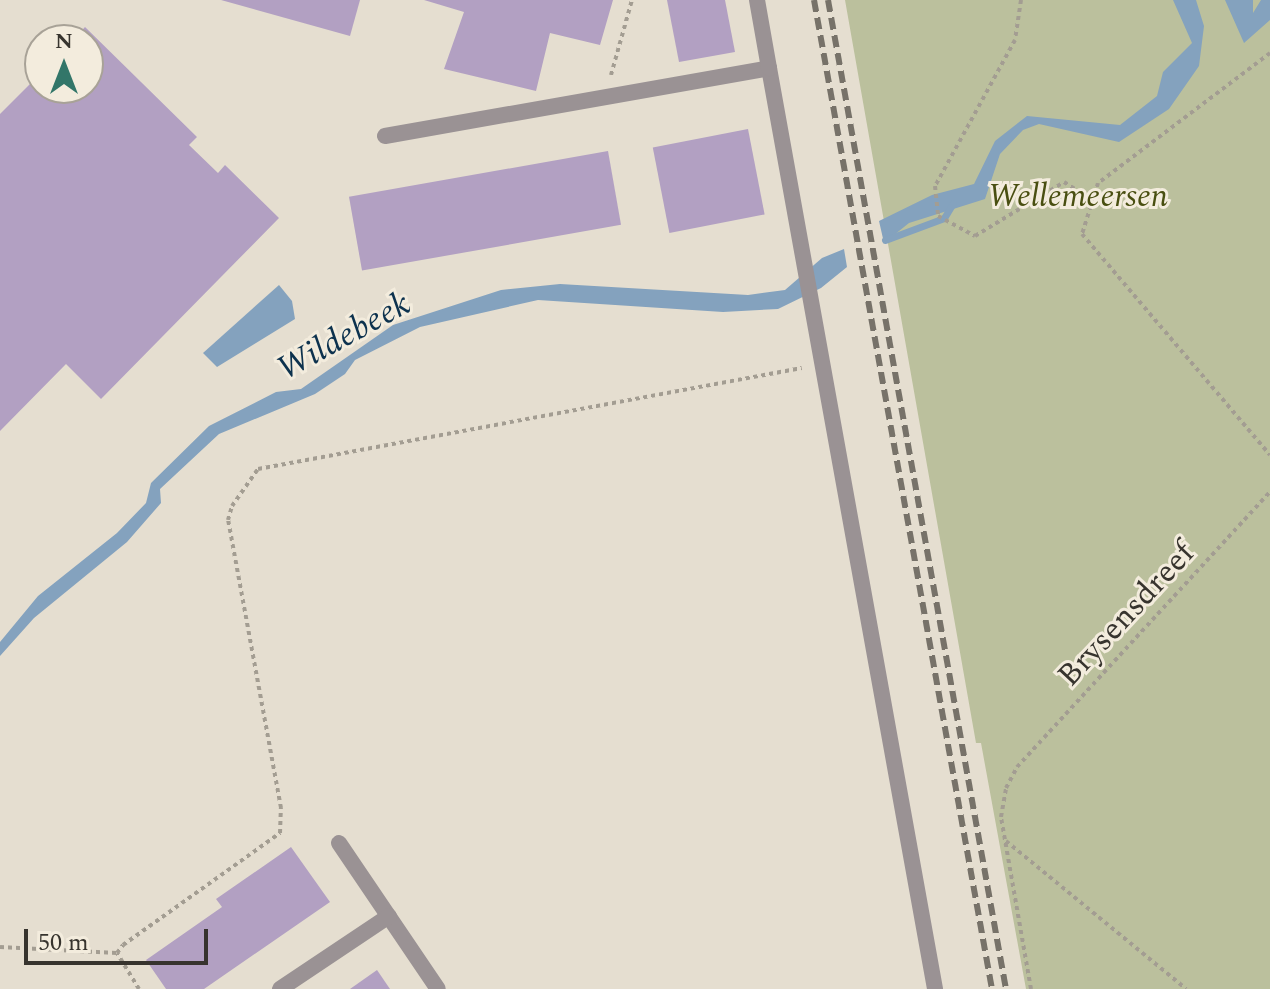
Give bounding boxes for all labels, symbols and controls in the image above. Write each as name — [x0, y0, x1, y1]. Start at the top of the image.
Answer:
north arrow — [24, 24, 104, 104]
text: N — [55, 25, 73, 58]
park label: Wellemeersen — [988, 178, 1168, 216]
water label: Wildebeek — [270, 284, 418, 390]
street label: Brysensdreef — [1050, 535, 1204, 695]
scale bar — [28, 913, 212, 963]
text: 50 m — [38, 925, 89, 961]

